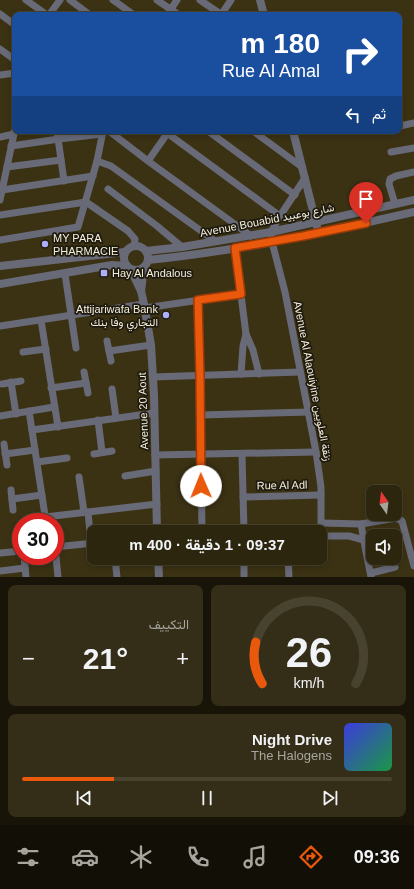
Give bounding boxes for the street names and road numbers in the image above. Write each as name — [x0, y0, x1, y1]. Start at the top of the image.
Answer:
street label: Avenue Bouabid شارع بوعبيد — [199, 201, 336, 241]
street label: Avenue Al Alaouiyine زنقة العلويين — [291, 300, 334, 462]
street label: Avenue 20 Aout — [136, 372, 150, 450]
street label: Rue Al Adl — [257, 479, 307, 491]

